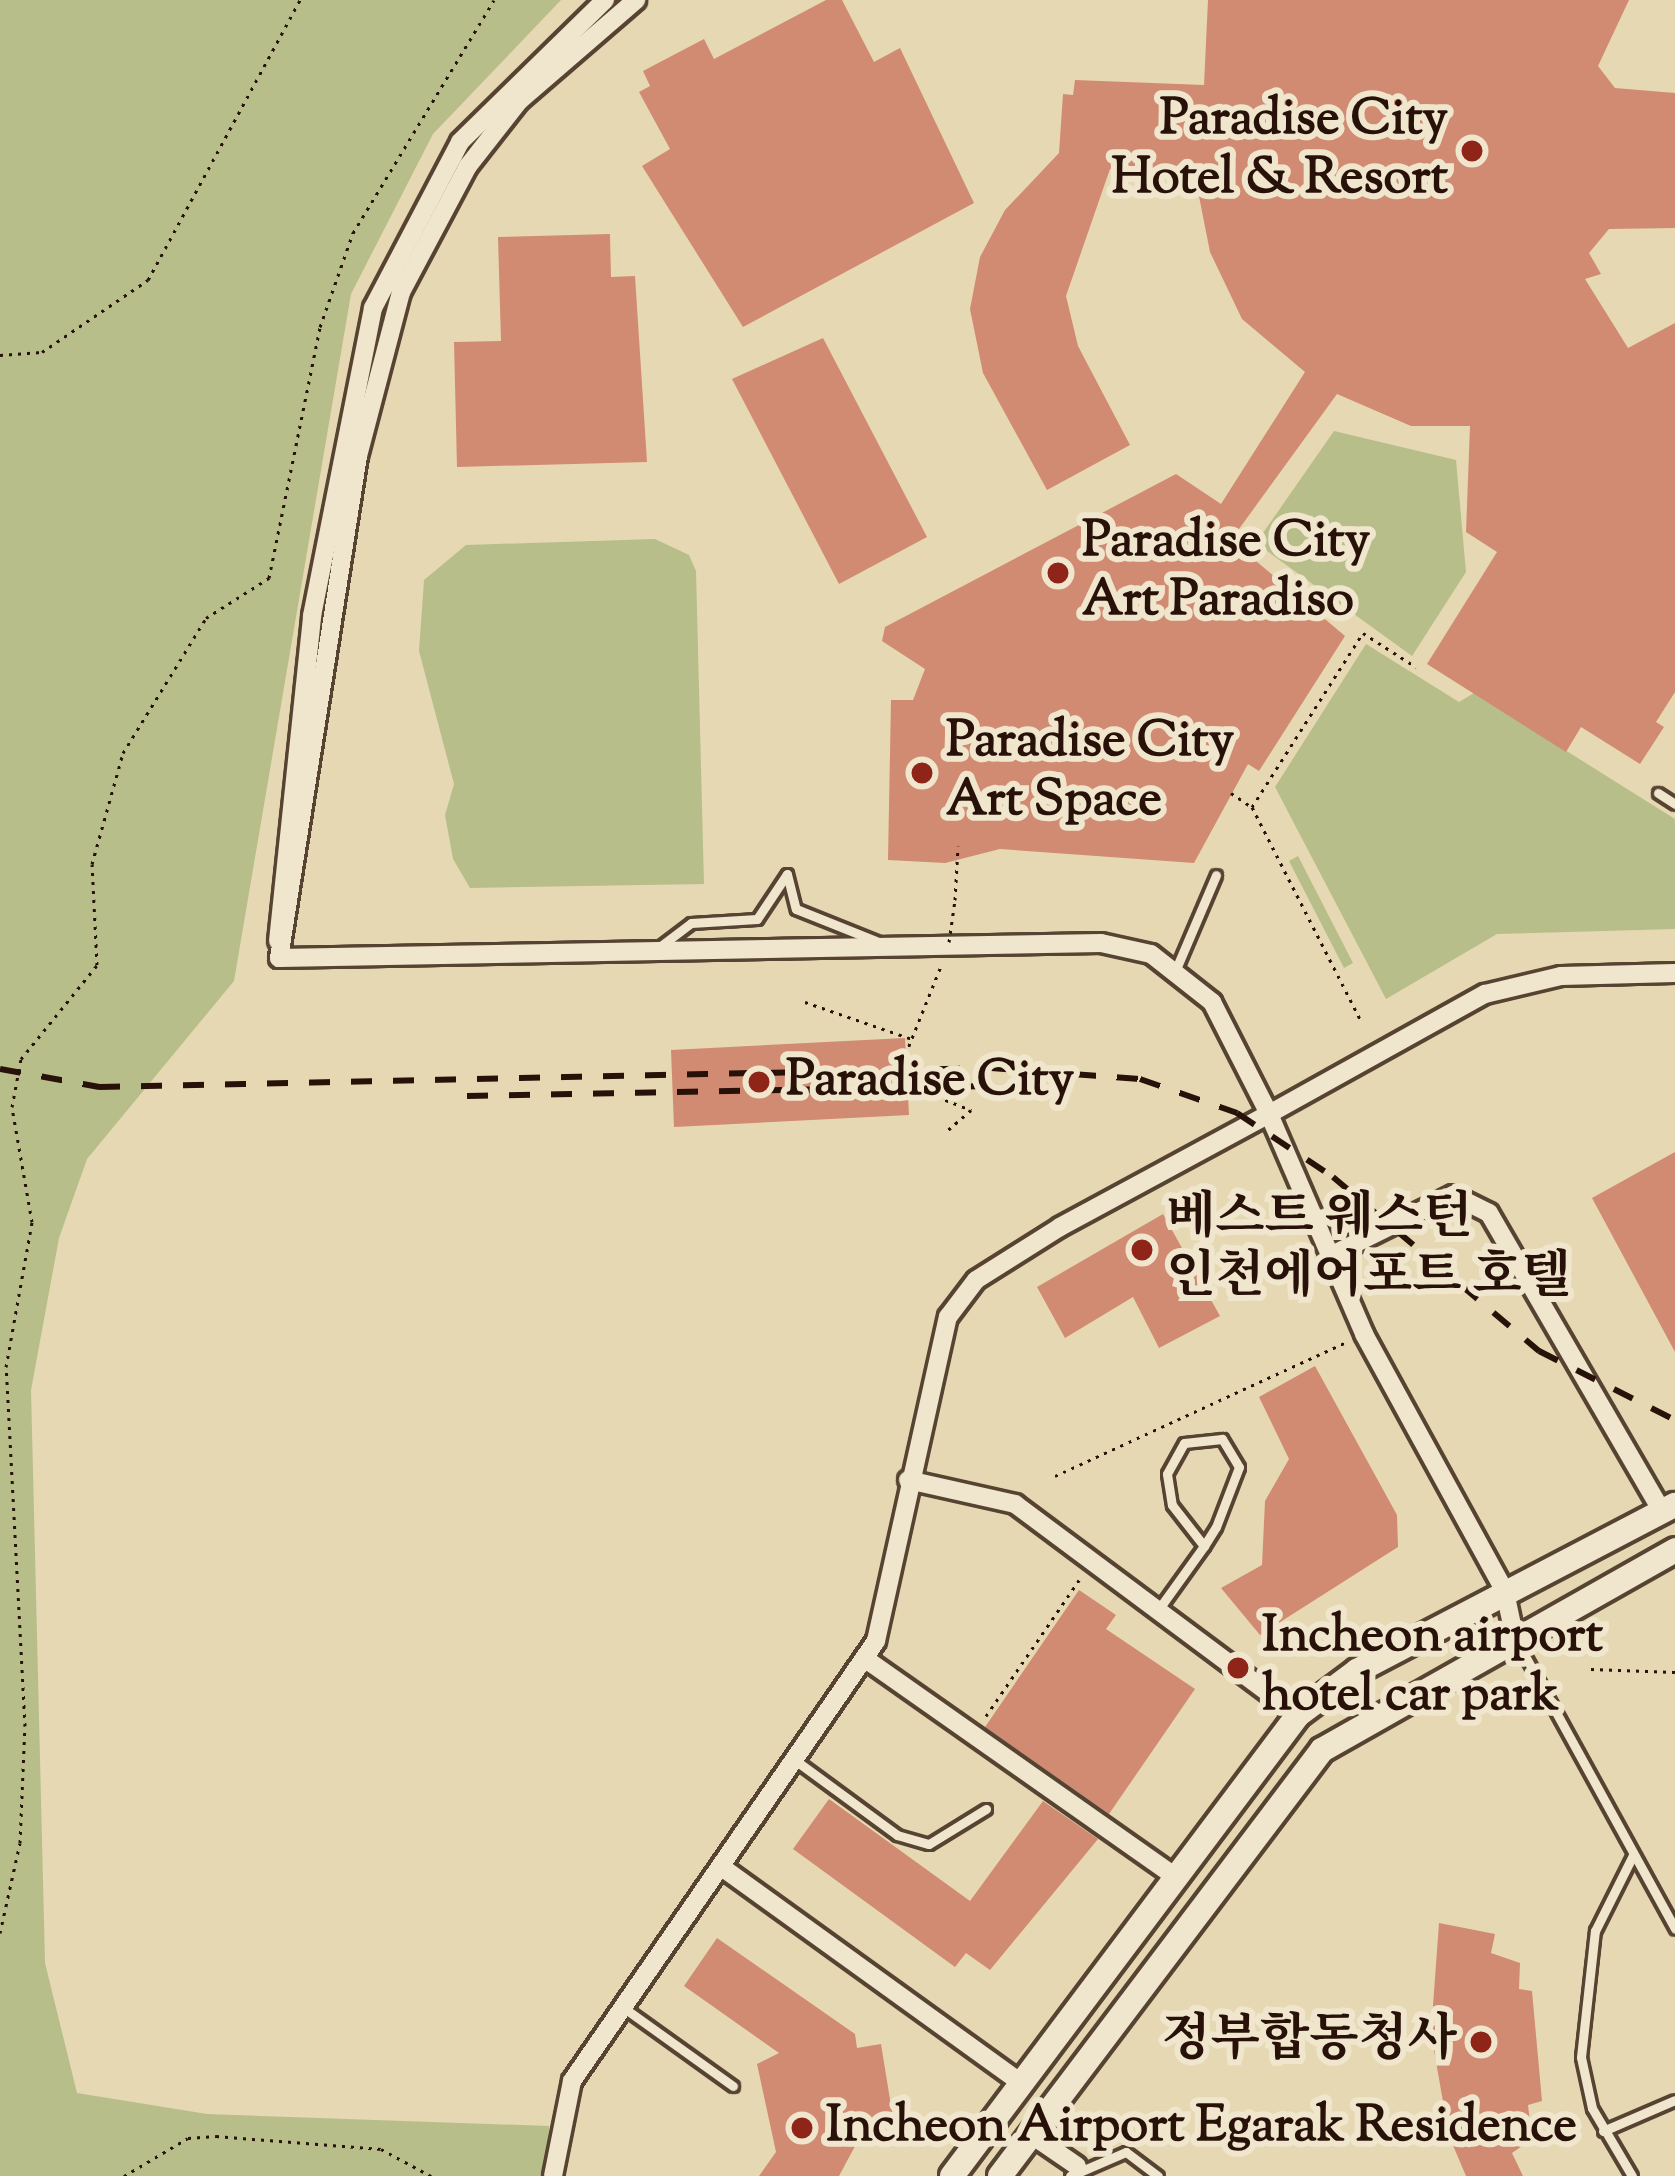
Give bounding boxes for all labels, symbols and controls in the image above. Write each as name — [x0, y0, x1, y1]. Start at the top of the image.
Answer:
place label: Paradise City Hotel & Resort — [1111, 91, 1448, 211]
marker: Paradise City Hotel & Resort — [1459, 138, 1485, 164]
place label: Paradise City Art Paradiso — [1082, 513, 1370, 633]
marker: Paradise City Art Paradiso — [1045, 560, 1071, 586]
place label: Paradise City Art Space — [946, 713, 1234, 833]
marker: Paradise City Art Space — [909, 760, 935, 786]
place label: Paradise City — [786, 1051, 1074, 1113]
marker: Paradise City — [743, 1066, 775, 1098]
place label: 베스트 웨스턴 인천에어포트 호텔 — [1166, 1190, 1571, 1310]
marker: 베스트 웨스턴 인천에어포트 호텔 — [1129, 1237, 1155, 1263]
place label: Incheon airport hotel car park — [1262, 1608, 1603, 1728]
marker: Incheon airport hotel car park — [1225, 1655, 1251, 1681]
place label: 정부합동청사 — [1161, 2011, 1457, 2073]
marker: 정부합동청사 — [1468, 2029, 1494, 2055]
place label: Incheon Airport Egarak Residence — [826, 2097, 1577, 2159]
marker: Incheon Airport Egarak Residence — [789, 2115, 815, 2141]

